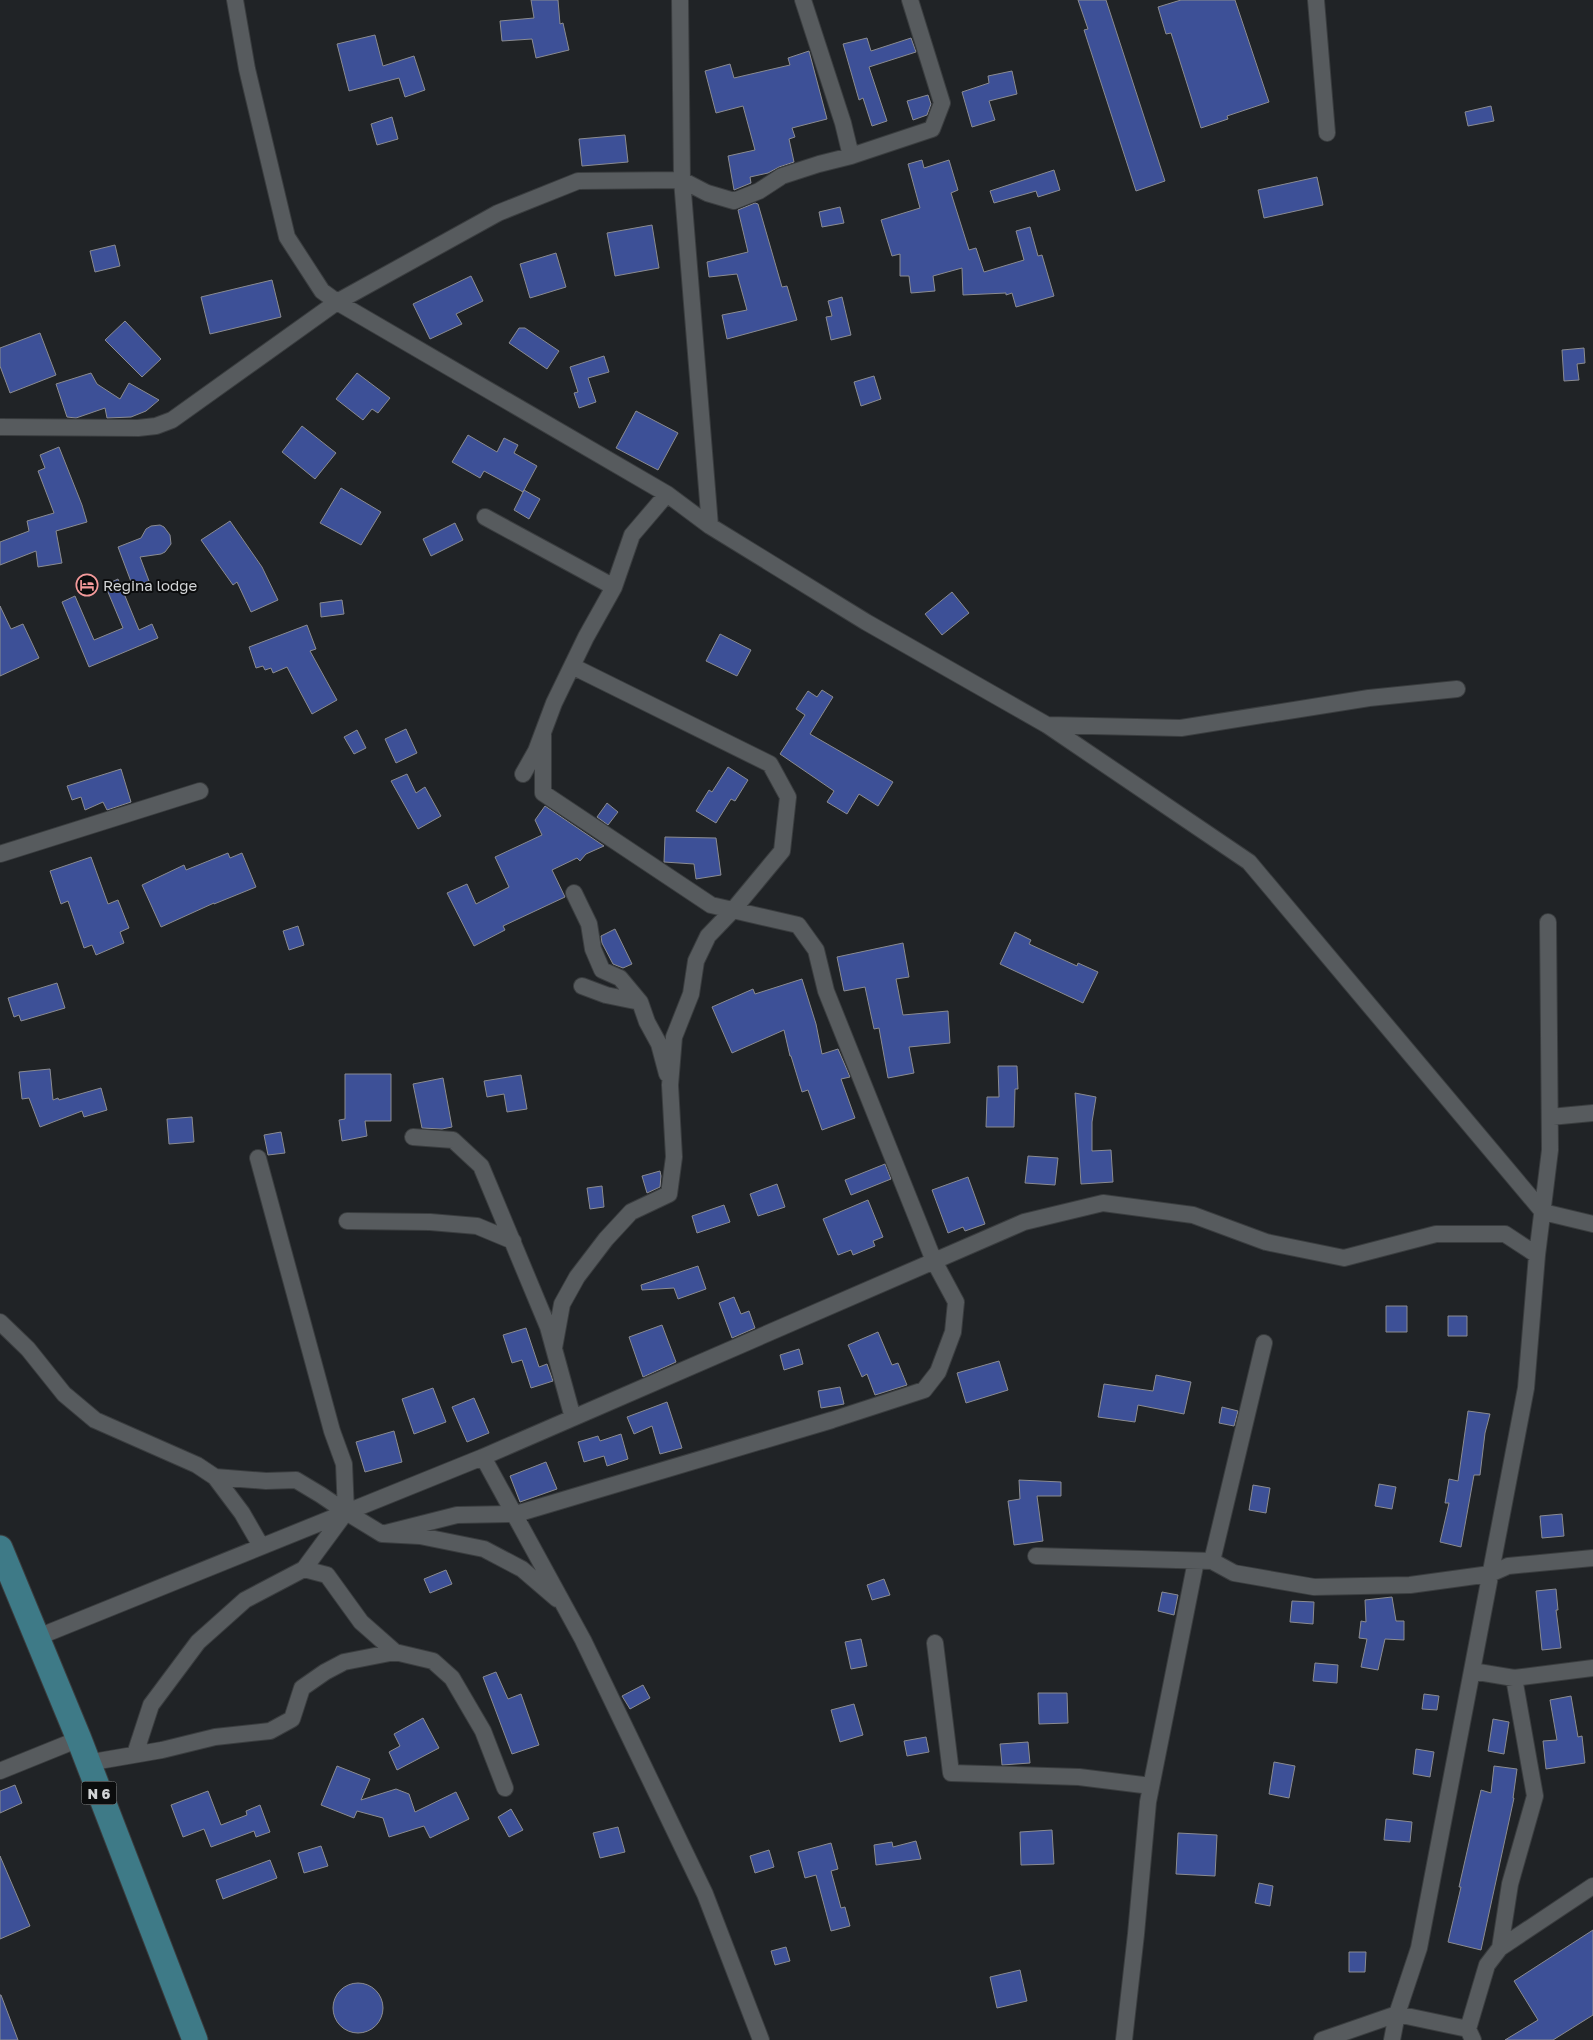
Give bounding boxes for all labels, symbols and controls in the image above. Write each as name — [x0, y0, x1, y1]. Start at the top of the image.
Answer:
hotel icon: Regina lodge — [75, 573, 99, 597]
place label: Regina lodge — [103, 576, 198, 594]
road number: N 6 — [82, 1782, 116, 1805]

